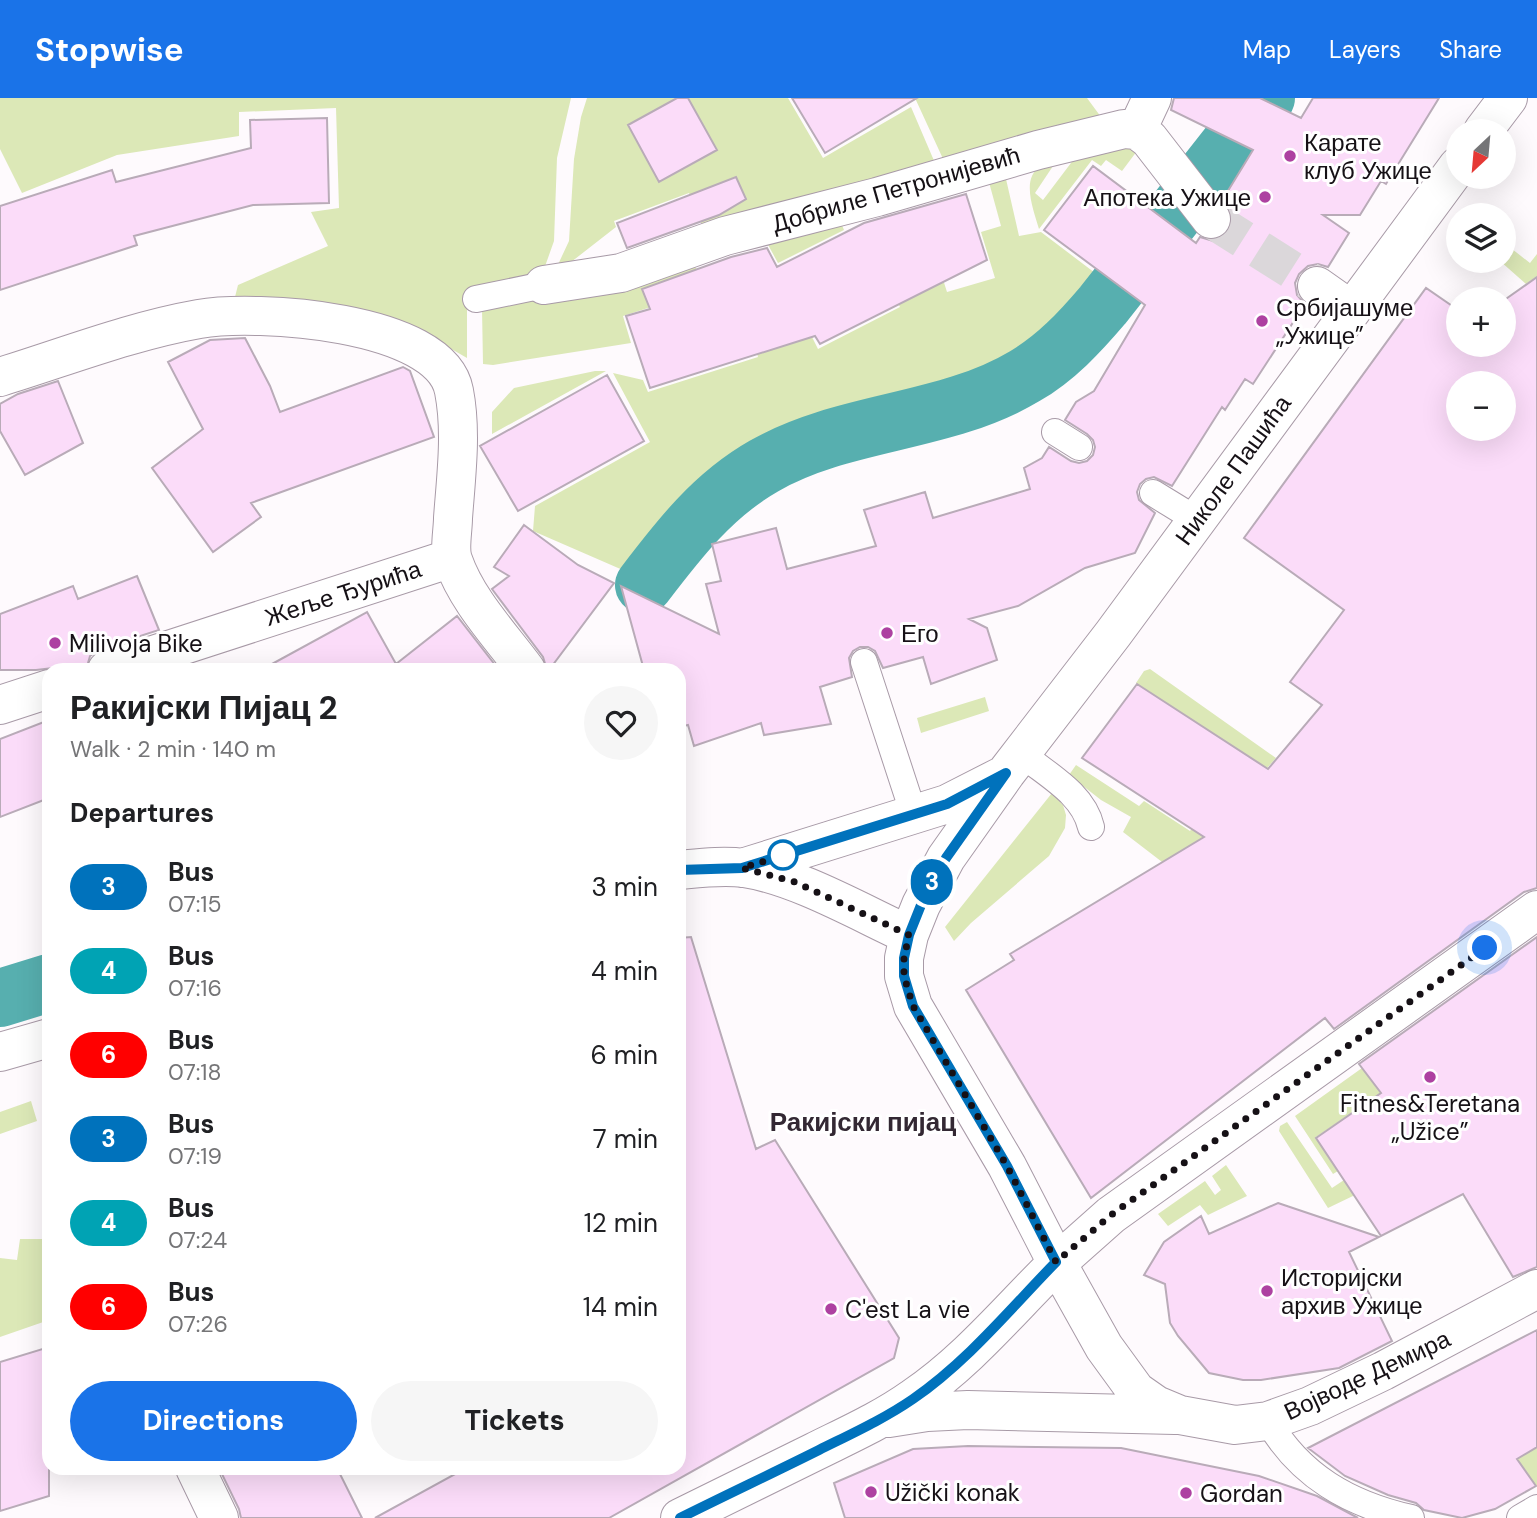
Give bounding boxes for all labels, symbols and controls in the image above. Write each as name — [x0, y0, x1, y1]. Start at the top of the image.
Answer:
text: Stopwise — [35, 28, 184, 71]
text: Map — [1243, 34, 1291, 65]
text: Layers — [1329, 34, 1401, 65]
text: Share — [1439, 34, 1502, 65]
north arrow — [1446, 119, 1516, 189]
map controls — [1446, 119, 1516, 441]
place label: Карате клуб Ужице — [1304, 127, 1432, 186]
street label: Добриле Петронијевић — [768, 139, 1024, 239]
marker: Карате клуб Ужице — [1282, 148, 1298, 164]
place label: Апотека Ужице — [1084, 182, 1251, 213]
marker: Апотека Ужице — [1257, 189, 1273, 205]
button: layers — [1446, 203, 1516, 273]
button: + — [1446, 287, 1516, 357]
place label: Србијашуме „Ужице” — [1276, 292, 1413, 351]
marker: Србијашуме „Ужице” — [1254, 313, 1270, 329]
button: − — [1446, 371, 1516, 441]
street label: Николе Пашића — [1168, 388, 1298, 551]
street label: Жеље Ђурића — [261, 553, 426, 633]
place label: Его — [901, 618, 939, 649]
marker: Его — [879, 625, 895, 641]
place label: Milivoja Bike — [69, 628, 203, 659]
marker: Milivoja Bike — [47, 635, 63, 651]
text: Ракијски Пијац 2 — [70, 686, 337, 729]
button: heart — [584, 686, 658, 760]
text: Walk · 2 min · 140 m — [70, 734, 276, 764]
text: Departures — [70, 796, 214, 830]
unlabelled marker — [768, 840, 798, 870]
text: Bus — [168, 855, 214, 889]
line badge: 3 — [909, 859, 955, 905]
text: 3 — [925, 866, 939, 897]
text: 3 min — [591, 870, 658, 904]
text: 3 — [101, 871, 116, 902]
text: 07:15 — [168, 889, 222, 919]
your location — [1467, 930, 1502, 965]
text: Bus — [168, 939, 214, 973]
text: 4 min — [591, 954, 658, 988]
text: 4 — [101, 955, 116, 986]
text: 07:16 — [168, 973, 222, 1003]
text: Bus — [168, 1023, 214, 1057]
text: 6 min — [590, 1038, 658, 1072]
text: 6 — [101, 1039, 116, 1070]
text: 07:18 — [168, 1057, 222, 1087]
marker: Fitnes&Teretana „Užice” — [1422, 1069, 1438, 1085]
place label: Fitnes&Teretana „Užice” — [1340, 1088, 1520, 1147]
district label: Ракијски пијац — [770, 1105, 956, 1139]
text: Bus — [168, 1107, 214, 1141]
text: 7 min — [593, 1122, 658, 1156]
text: 3 — [101, 1123, 116, 1154]
text: 07:19 — [168, 1141, 222, 1171]
text: Bus — [168, 1191, 214, 1225]
text: 12 min — [584, 1206, 658, 1240]
text: 4 — [101, 1207, 116, 1238]
text: 07:24 — [168, 1225, 227, 1255]
place label: Историјски архив Ужице — [1281, 1262, 1423, 1321]
text: Bus — [168, 1275, 214, 1309]
marker: Историјски архив Ужице — [1259, 1283, 1275, 1299]
text: 14 min — [583, 1290, 658, 1324]
text: 6 — [101, 1291, 116, 1322]
place label: C'est La vie — [845, 1294, 970, 1325]
marker: C'est La vie — [823, 1301, 839, 1317]
text: 07:26 — [168, 1309, 228, 1339]
street label: Војводе Демира — [1279, 1323, 1456, 1427]
button: Directions — [70, 1381, 357, 1461]
button: Tickets — [371, 1381, 658, 1461]
place label: Užički konak — [885, 1477, 1020, 1508]
place label: Gordan — [1200, 1478, 1283, 1509]
marker: Užički konak — [863, 1484, 879, 1500]
marker: Gordan — [1178, 1485, 1194, 1501]

